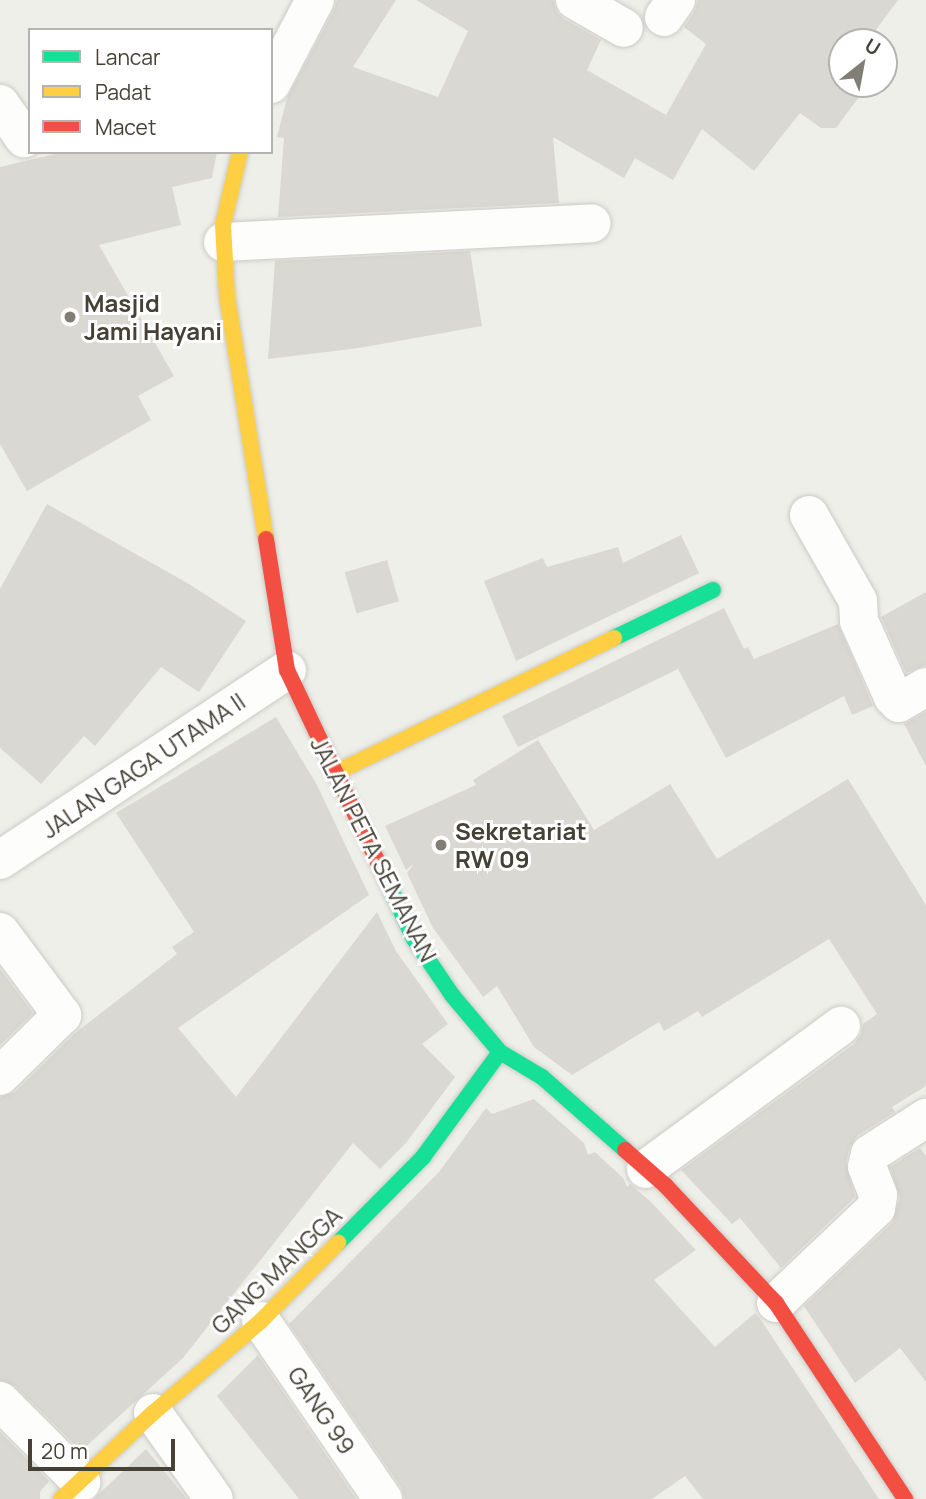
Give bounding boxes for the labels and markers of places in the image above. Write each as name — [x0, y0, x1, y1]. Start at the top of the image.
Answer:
place label: Masjid Jami Hayani — [84, 289, 222, 345]
marker: Masjid Jami Hayani — [62, 309, 78, 325]
place label: Sekretariat RW 09 — [455, 817, 587, 873]
marker: Sekretariat RW 09 — [433, 837, 449, 853]

